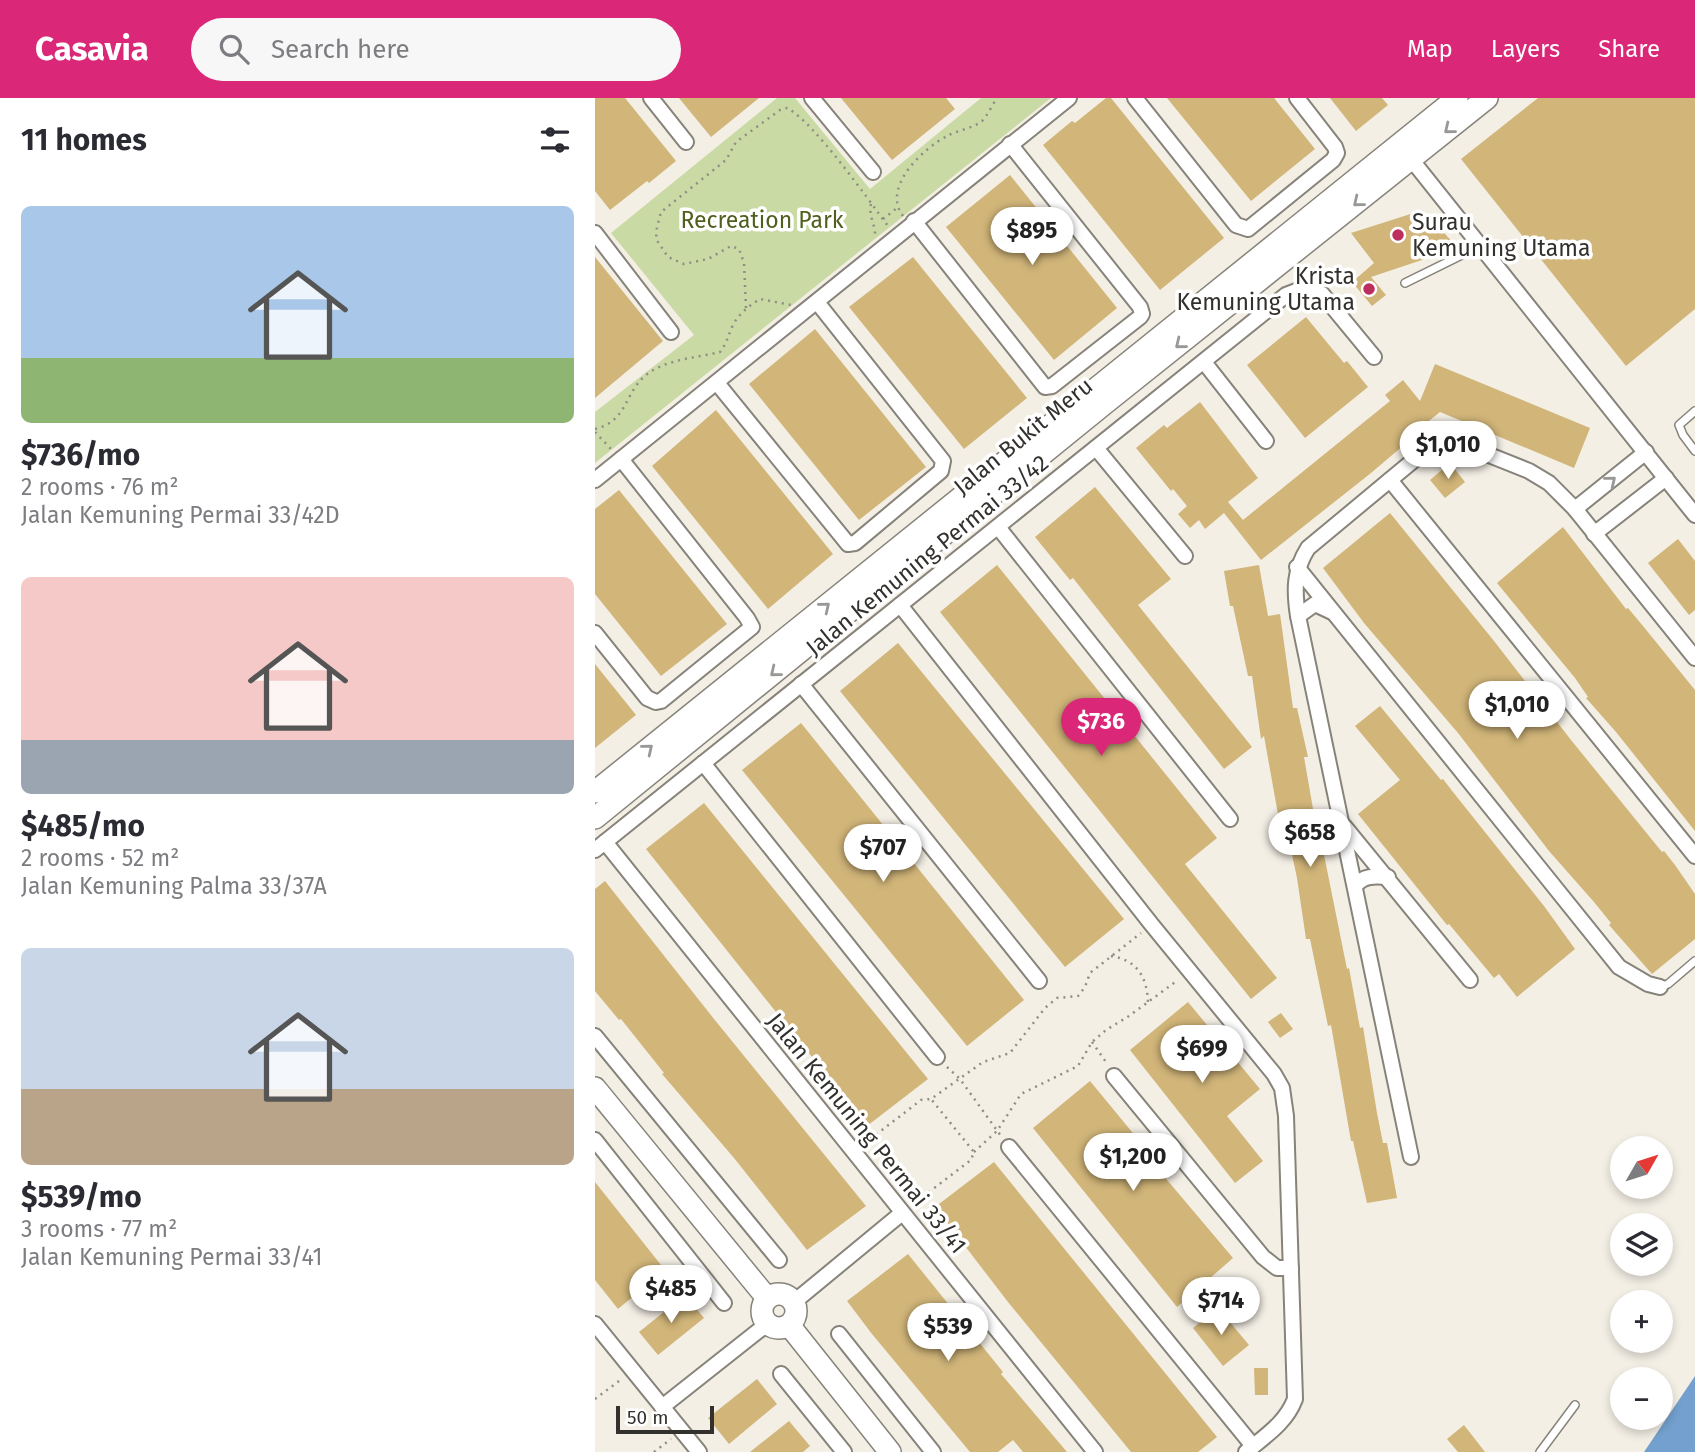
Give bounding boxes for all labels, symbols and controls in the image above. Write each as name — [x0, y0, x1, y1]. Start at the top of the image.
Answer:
search box — [191, 18, 681, 81]
text: Casavia — [35, 29, 149, 69]
icon: search — [215, 30, 253, 68]
text: Search here — [271, 34, 410, 65]
text: Map — [1407, 35, 1453, 63]
text: Layers — [1491, 35, 1560, 63]
text: Share — [1598, 35, 1660, 63]
one-way arrow — [1445, 120, 1457, 133]
icon: filters — [536, 121, 574, 159]
text: 11 homes — [21, 122, 147, 158]
one-way arrow — [1353, 193, 1366, 206]
park label: Recreation Park — [680, 206, 844, 234]
pin: $895 — [991, 208, 1073, 267]
place label: Surau Kemuning Utama — [1412, 208, 1590, 262]
text: $895 — [1007, 216, 1057, 244]
marker: Surau Kemuning Utama — [1390, 227, 1406, 243]
icon: home — [235, 252, 361, 378]
place label: Krista Kemuning Utama — [1177, 262, 1355, 316]
marker: Krista Kemuning Utama — [1361, 281, 1377, 297]
one-way arrow — [1176, 335, 1188, 348]
street label: Jalan Bukit Meru — [948, 371, 1098, 501]
pin: $1,010 — [1391, 422, 1505, 481]
text: $1,010 — [1416, 430, 1480, 458]
text: $736/mo — [21, 437, 140, 473]
street label: Jalan Kemuning Permai 33/42 — [800, 449, 1054, 661]
text: 2 rooms · 76 m² — [21, 473, 179, 501]
one-way arrow — [1603, 476, 1615, 489]
text: Jalan Kemuning Permai 33/42D — [21, 501, 340, 529]
one-way arrow — [817, 603, 830, 615]
icon: home — [235, 623, 361, 749]
one-way arrow — [770, 663, 782, 676]
pin: $1,010 — [1460, 682, 1574, 741]
text: $1,010 — [1485, 690, 1549, 718]
pin: $736 — [1060, 698, 1142, 758]
text: $736 — [1077, 707, 1125, 735]
one-way arrow — [641, 745, 653, 758]
text: $485/mo — [21, 808, 145, 844]
pin: $658 — [1269, 810, 1351, 869]
text: $658 — [1284, 818, 1336, 846]
pin: $707 — [842, 824, 924, 884]
text: $707 — [860, 833, 906, 861]
text: 2 rooms · 52 m² — [21, 844, 179, 872]
text: Jalan Kemuning Palma 33/37A — [21, 872, 327, 900]
icon: home — [235, 994, 361, 1120]
street label: Jalan Kemuning Permai 33/41 — [761, 1007, 973, 1259]
pin: $699 — [1161, 1026, 1243, 1085]
text: $699 — [1176, 1034, 1228, 1062]
pin: $1,200 — [1076, 1134, 1190, 1193]
north arrow — [1610, 1136, 1673, 1199]
map controls — [1610, 1136, 1673, 1430]
text: $1,200 — [1100, 1142, 1166, 1170]
text: $539/mo — [21, 1179, 142, 1215]
button: layers — [1610, 1213, 1673, 1276]
text: 3 rooms · 77 m² — [21, 1215, 177, 1243]
text: Jalan Kemuning Permai 33/41 — [21, 1243, 322, 1271]
pin: $485 — [630, 1266, 712, 1325]
text: $485 — [645, 1274, 697, 1302]
pin: $714 — [1180, 1278, 1262, 1337]
text: $714 — [1198, 1286, 1244, 1314]
button: + — [1610, 1290, 1673, 1353]
pin: $539 — [907, 1304, 989, 1363]
text: $539 — [923, 1312, 973, 1340]
button: − — [1610, 1367, 1673, 1430]
scale bar — [616, 1403, 714, 1435]
text: 50 m — [627, 1406, 668, 1429]

